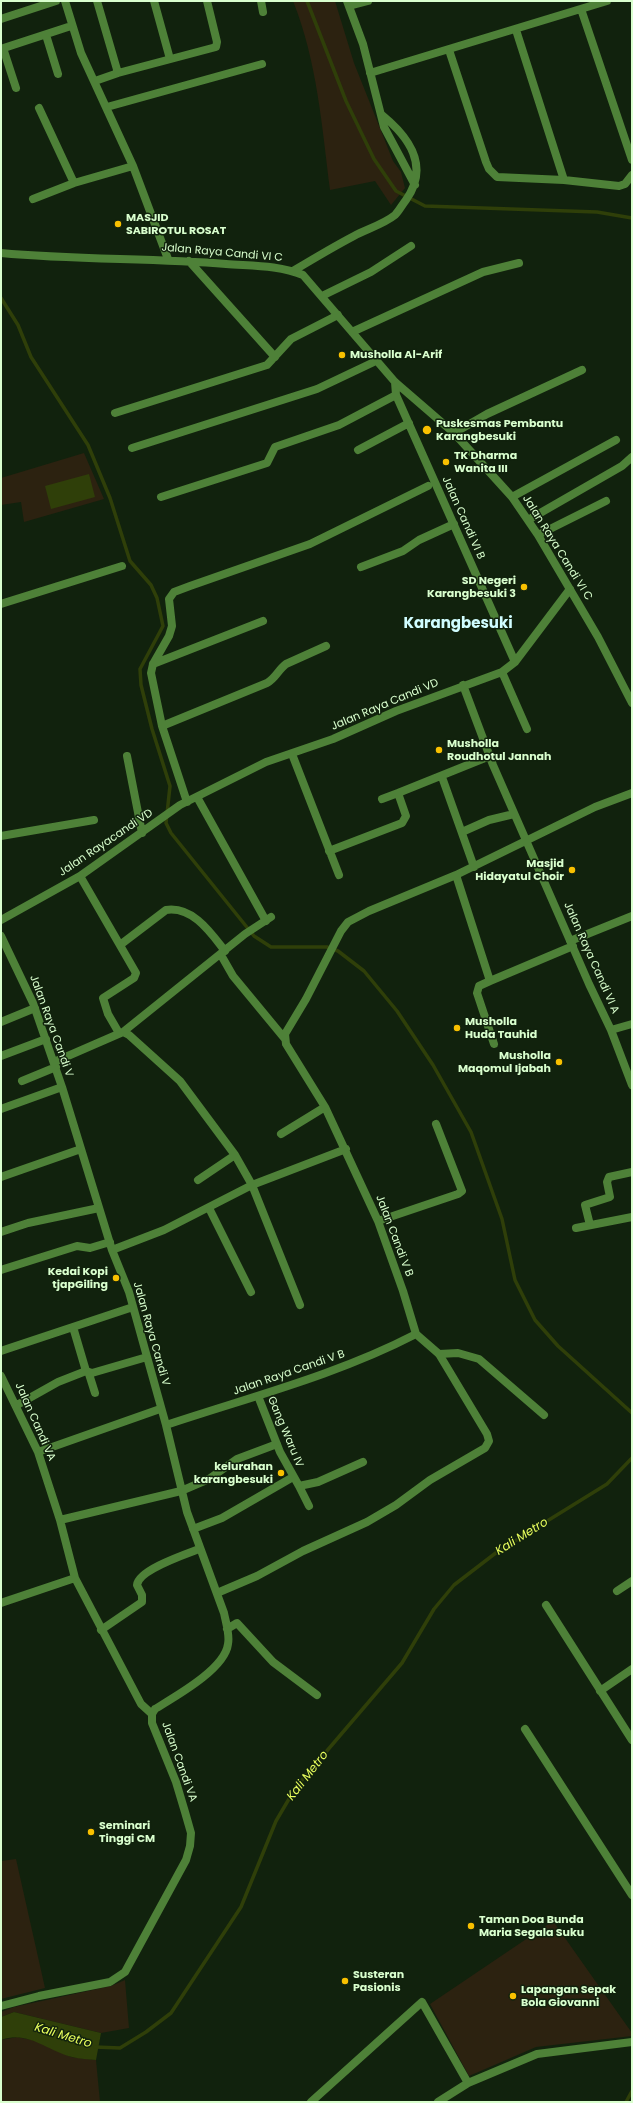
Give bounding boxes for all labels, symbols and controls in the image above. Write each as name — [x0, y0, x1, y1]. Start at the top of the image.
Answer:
place label: MASJID SABIROTUL ROSAT — [126, 211, 226, 237]
marker: MASJID SABIROTUL ROSAT — [113, 219, 123, 229]
street label: Jalan Raya Candi VI C — [161, 241, 283, 265]
place label: Musholla Al-Arif — [350, 348, 442, 362]
marker: Musholla Al-Arif — [337, 350, 347, 360]
place label: Puskesmas Pembantu Karangbesuki — [436, 417, 563, 443]
marker: Puskesmas Pembantu Karangbesuki — [421, 424, 433, 436]
place label: TK Dharma Wanita III — [454, 449, 517, 475]
marker: TK Dharma Wanita III — [441, 457, 451, 467]
street label: Jalan Candi VI B — [439, 475, 487, 561]
street label: Jalan Raya Candi VI C — [519, 493, 595, 603]
place label: SD Negeri Karangbesuki 3 — [427, 574, 516, 600]
marker: SD Negeri Karangbesuki 3 — [519, 582, 529, 592]
district label: Karangbesuki — [403, 615, 513, 633]
street label: Jalan Raya Candi VD — [329, 676, 441, 734]
place label: Musholla Roudhotul Jannah — [447, 737, 551, 763]
marker: Musholla Roudhotul Jannah — [434, 745, 444, 755]
street label: Jalan Rayacandi VD — [56, 807, 156, 879]
place label: Masjid Hidayatul Choir — [475, 857, 564, 883]
marker: Masjid Hidayatul Choir — [567, 865, 577, 875]
street label: Jalan Raya Candi VI A — [560, 900, 622, 1016]
street label: Jalan Raya Candi V — [26, 973, 76, 1079]
place label: Musholla Huda Tauhid — [465, 1015, 537, 1041]
marker: Musholla Huda Tauhid — [452, 1023, 462, 1033]
place label: Musholla Maqomul Ijabah — [458, 1049, 551, 1075]
marker: Musholla Maqomul Ijabah — [554, 1057, 564, 1067]
street label: Jalan Candi V B — [372, 1193, 416, 1279]
place label: Kedai Kopi tjapGiling — [48, 1265, 108, 1291]
marker: Kedai Kopi tjapGiling — [111, 1273, 121, 1283]
street label: Jalan Raya Candi V — [130, 1280, 172, 1388]
street label: Jalan Raya Candi V B — [231, 1348, 347, 1398]
street label: Jalan Candi VA — [12, 1381, 58, 1463]
street label: Gang Waru IV — [264, 1395, 306, 1469]
place label: kelurahan karangbesuki — [194, 1460, 273, 1486]
marker: kelurahan karangbesuki — [276, 1468, 286, 1478]
water label: Kali Metro — [493, 1515, 551, 1559]
street label: Jalan Candi VA — [158, 1720, 200, 1804]
water label: Kali Metro — [284, 1748, 332, 1804]
place label: Seminari Tinggi CM — [99, 1819, 155, 1845]
marker: Seminari Tinggi CM — [86, 1827, 96, 1837]
place label: Taman Doa Bunda Maria Segala Suku — [479, 1913, 584, 1939]
marker: Taman Doa Bunda Maria Segala Suku — [466, 1921, 476, 1931]
place label: Susteran Pasionis — [353, 1968, 404, 1994]
marker: Susteran Pasionis — [340, 1976, 350, 1986]
place label: Lapangan Sepak Bola Giovanni — [521, 1983, 616, 2009]
marker: Lapangan Sepak Bola Giovanni — [508, 1991, 518, 2001]
water label: Kali Metro — [33, 2020, 93, 2052]

